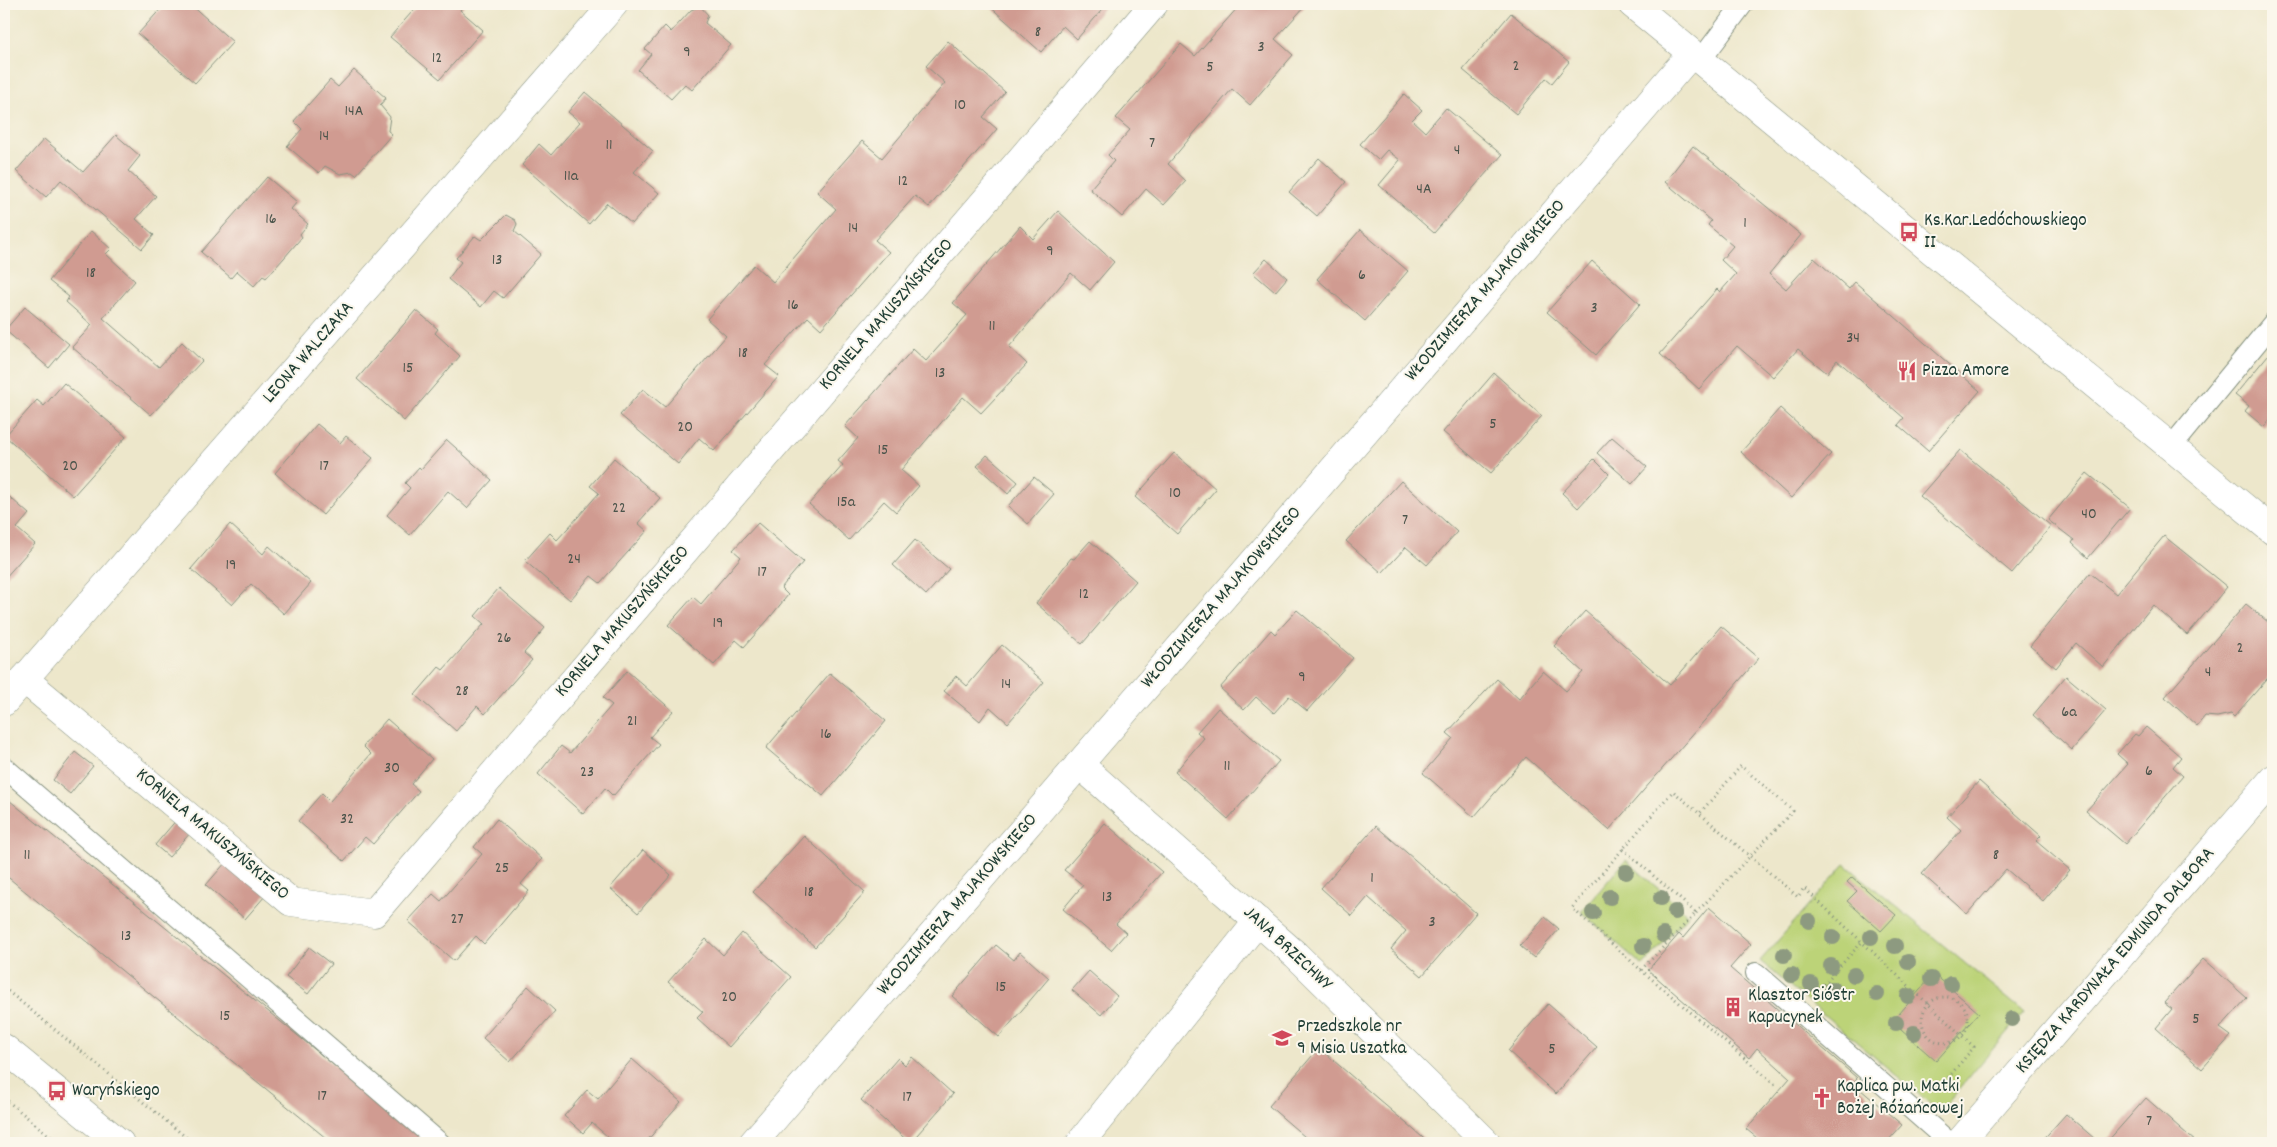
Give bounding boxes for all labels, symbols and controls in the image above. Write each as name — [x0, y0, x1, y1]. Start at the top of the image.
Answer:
house number: 8 — [1035, 21, 1041, 44]
house number: 3 — [1257, 36, 1265, 59]
house number: 9 — [683, 41, 691, 64]
house number: 12 — [432, 47, 442, 70]
house number: 2 — [1513, 55, 1520, 78]
house number: 5 — [1206, 56, 1214, 79]
house number: 10 — [954, 94, 966, 117]
house number: 14A — [345, 100, 364, 123]
house number: 14 — [319, 125, 329, 148]
house number: 7 — [1149, 132, 1155, 155]
house number: 11 — [605, 134, 613, 157]
house number: 4 — [1454, 139, 1460, 162]
house number: 11a — [564, 165, 579, 188]
house number: 12 — [898, 170, 908, 193]
house number: 4A — [1416, 178, 1432, 201]
street label: WŁODZIMIERZA MAJAKOWSKIEGO — [1399, 194, 1573, 388]
house number: 16 — [265, 208, 277, 231]
place label: Ks.Kar.Ledóchowskiego II — [1924, 208, 2087, 257]
house number: 1 — [1743, 212, 1747, 235]
house number: 14 — [848, 217, 858, 240]
bus stop icon: Ks.Kar.Ledóchowskiego II — [1898, 221, 1920, 243]
street label: KORNELA MAKUSZYŃSKIEGO — [813, 233, 961, 397]
house number: 9 — [1046, 240, 1054, 263]
house number: 13 — [492, 249, 502, 272]
house number: 18 — [86, 262, 96, 285]
house number: 6 — [1358, 264, 1366, 287]
house number: 16 — [787, 294, 799, 317]
street label: LEONA WALCZAKA — [257, 296, 361, 410]
house number: 3 — [1590, 297, 1598, 320]
house number: 11 — [988, 315, 996, 338]
house number: 34 — [1846, 327, 1860, 350]
house number: 18 — [738, 342, 748, 365]
house number: 15 — [403, 357, 413, 380]
place label: Pizza Amore — [1922, 358, 2009, 385]
restaurant icon: Pizza Amore — [1896, 360, 1918, 382]
house number: 13 — [935, 362, 945, 385]
house number: 5 — [1489, 413, 1497, 436]
house number: 20 — [677, 416, 693, 439]
house number: 15 — [878, 439, 888, 462]
house number: 20 — [62, 455, 78, 478]
house number: 17 — [319, 455, 329, 478]
house number: 10 — [1169, 482, 1181, 505]
house number: 15a — [837, 491, 856, 514]
house number: 22 — [612, 497, 626, 520]
street label: WŁODZIMIERZA MAJAKOWSKIEGO — [1135, 501, 1309, 695]
house number: 40 — [2081, 503, 2097, 526]
house number: 7 — [1402, 509, 1408, 532]
street label: KORNELA MAKUSZYŃSKIEGO — [549, 540, 697, 704]
house number: 24 — [567, 548, 581, 571]
house number: 19 — [226, 554, 236, 577]
house number: 17 — [757, 561, 767, 584]
house number: 12 — [1079, 583, 1089, 606]
house number: 19 — [713, 612, 723, 635]
house number: 26 — [497, 627, 512, 650]
house number: 2 — [2237, 637, 2244, 660]
house number: 4 — [2205, 661, 2211, 684]
house number: 9 — [1298, 666, 1306, 689]
house number: 14 — [1001, 673, 1011, 696]
house number: 28 — [455, 680, 469, 703]
house number: 6a — [2061, 701, 2077, 724]
house number: 21 — [627, 710, 637, 733]
house number: 16 — [820, 723, 832, 746]
house number: 11 — [1223, 755, 1231, 778]
house number: 30 — [384, 757, 400, 780]
house number: 6 — [2145, 760, 2153, 783]
house number: 23 — [580, 761, 594, 784]
street label: KORNELA MAKUSZYŃSKIEGO — [129, 762, 295, 908]
house number: 32 — [340, 808, 354, 831]
street label: WŁODZIMIERZA MAJAKOWSKIEGO — [871, 808, 1045, 1002]
street label: KSIĘDZA KARDYNAŁA EDMUNDA DALBORA — [2010, 842, 2222, 1080]
house number: 11 — [23, 844, 31, 867]
house number: 8 — [1993, 844, 1999, 867]
house number: 25 — [495, 857, 509, 880]
house number: 1 — [1370, 867, 1374, 890]
house number: 18 — [804, 881, 814, 904]
house number: 13 — [1102, 886, 1112, 909]
street label: JANA BRZECHWY — [1236, 900, 1339, 998]
house number: 27 — [450, 908, 464, 931]
house number: 3 — [1428, 911, 1436, 934]
house number: 13 — [121, 925, 131, 948]
house number: 15 — [996, 976, 1006, 999]
place label: Klasztor Sióstr Kapucynek — [1748, 983, 1855, 1032]
house number: 20 — [721, 986, 737, 1009]
building icon: Klasztor Sióstr Kapucynek — [1722, 996, 1744, 1018]
house number: 15 — [220, 1005, 230, 1028]
house number: 5 — [2192, 1008, 2200, 1031]
place label: Przedszkole nr 9 Misia Uszatka — [1297, 1014, 1407, 1063]
school or university icon: Przedszkole nr 9 Misia Uszatka — [1271, 1027, 1293, 1049]
house number: 5 — [1548, 1038, 1556, 1061]
place label: Kaplica pw. Matki Bożej Różańcowej — [1837, 1074, 1964, 1123]
place label: Waryńskiego — [72, 1078, 160, 1105]
bus stop icon: Waryńskiego — [46, 1080, 68, 1102]
house number: 17 — [317, 1085, 327, 1108]
house number: 17 — [902, 1086, 912, 1109]
church icon: Kaplica pw. Matki Bożej Różańcowej — [1811, 1087, 1833, 1109]
house number: 7 — [2146, 1110, 2152, 1133]

